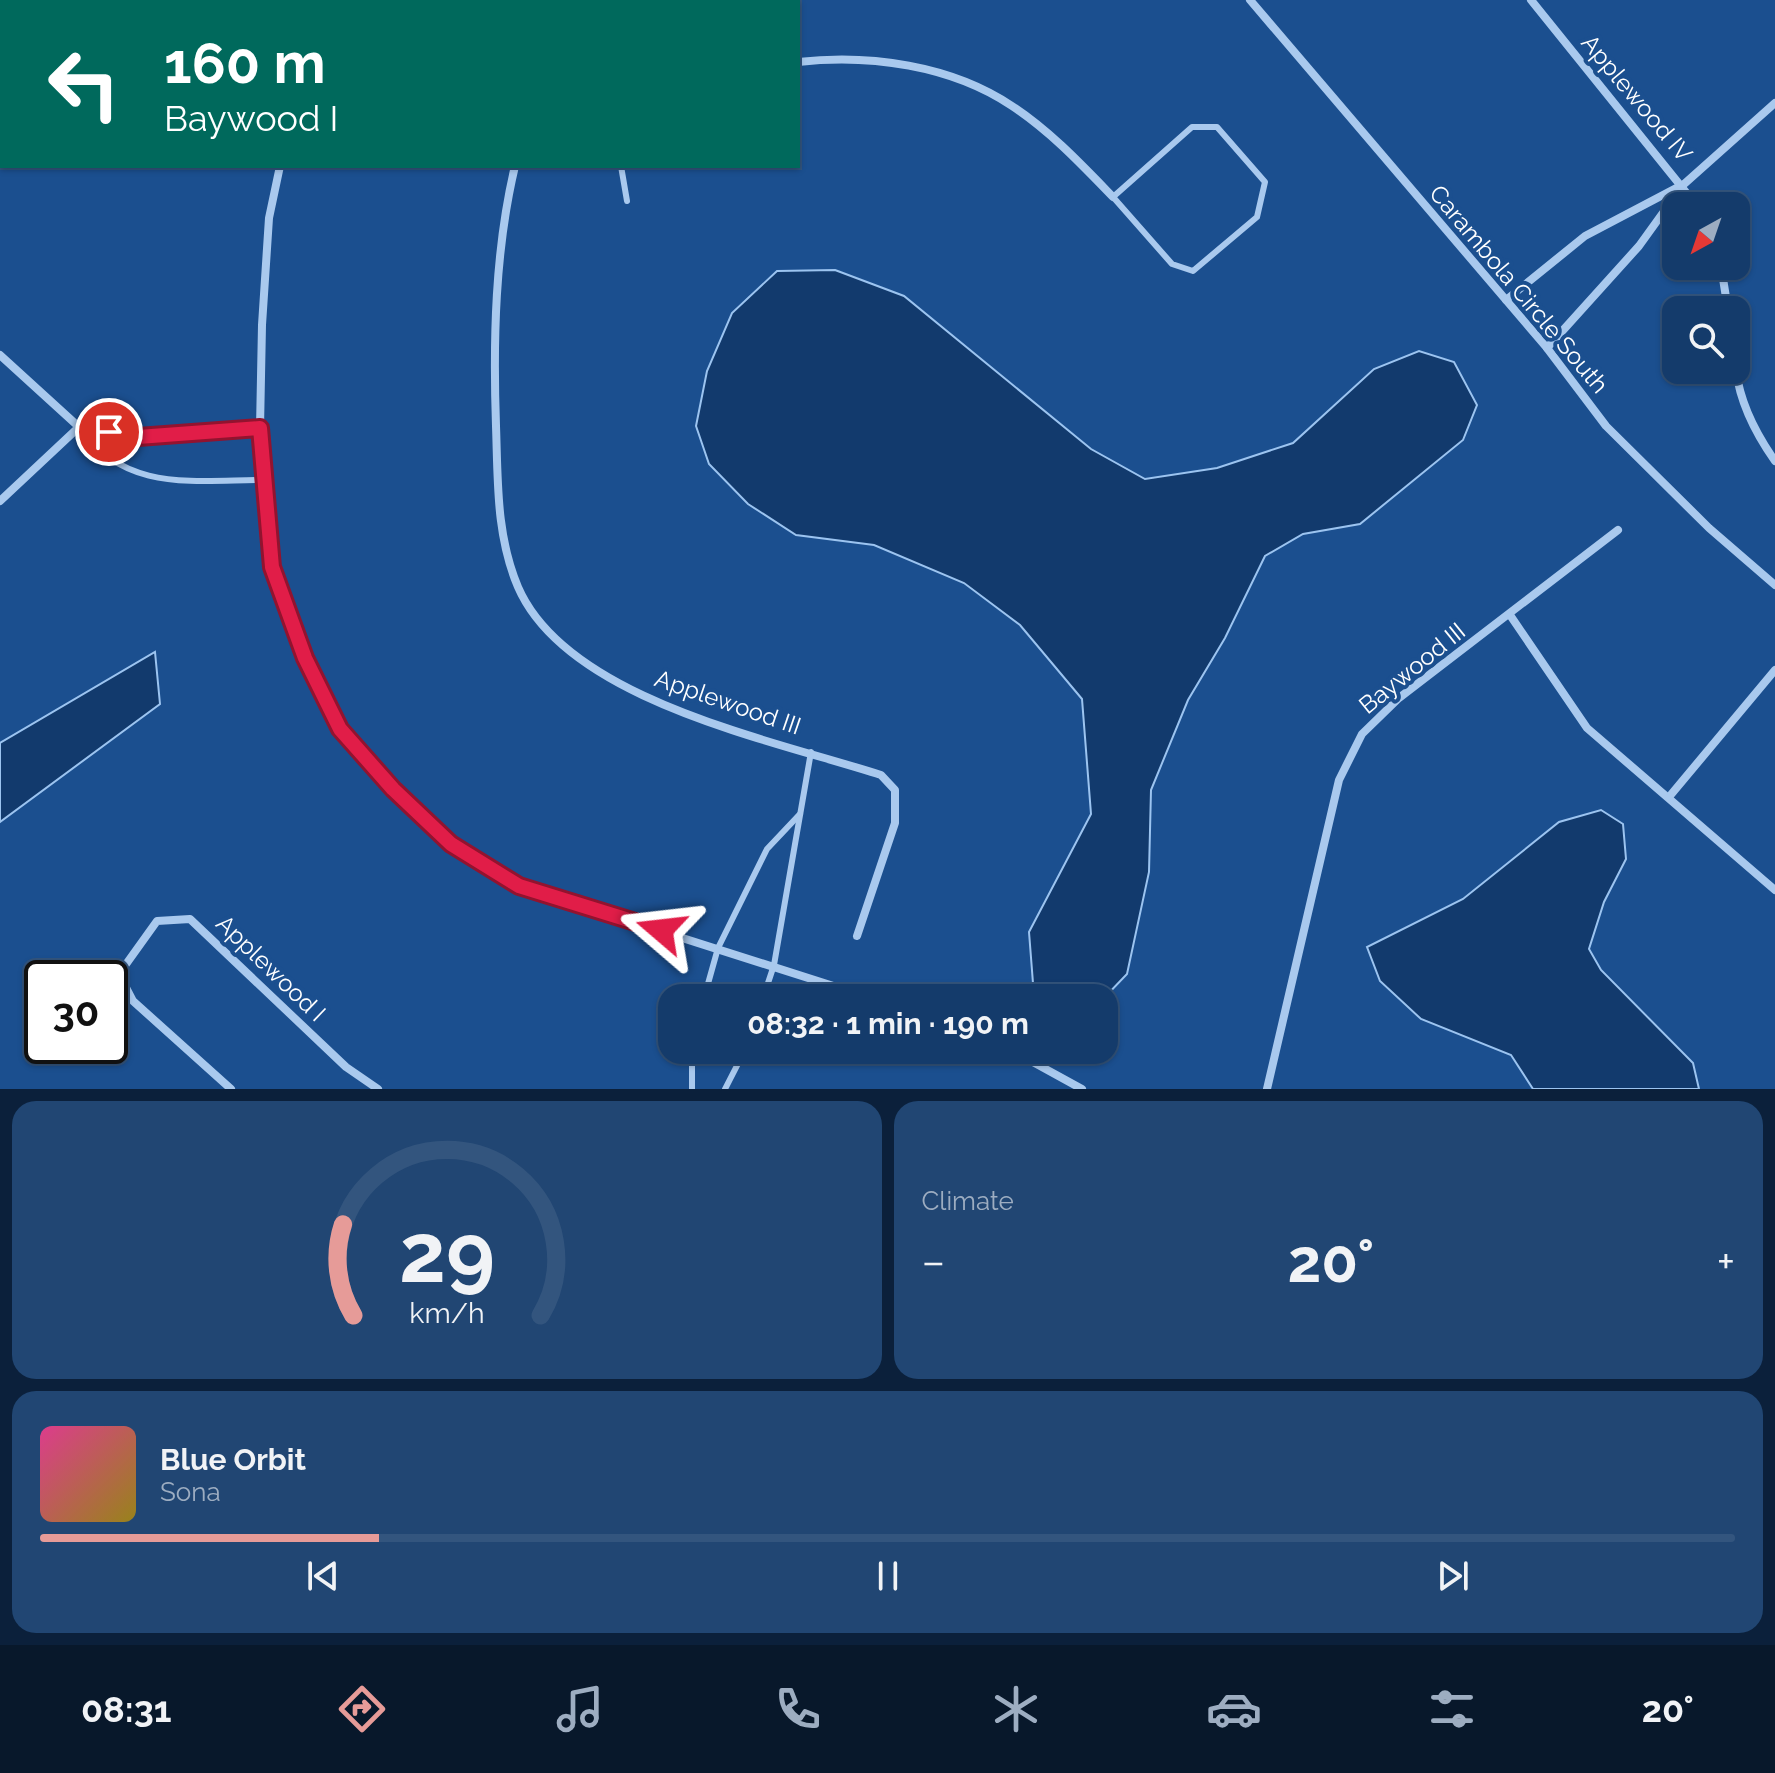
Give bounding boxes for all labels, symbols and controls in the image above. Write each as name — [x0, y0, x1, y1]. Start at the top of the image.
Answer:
street label: Applewood IV — [1575, 29, 1699, 167]
text: 160 m — [164, 30, 326, 96]
icon: left — [32, 32, 136, 136]
text: Baywood I — [164, 97, 339, 139]
street label: Carambola Circle South — [1423, 179, 1615, 399]
north arrow — [1662, 192, 1750, 280]
map controls — [1662, 192, 1750, 384]
button: search — [1662, 296, 1750, 384]
pin — [75, 398, 143, 466]
icon: arrive — [87, 410, 131, 454]
street label: Baywood III — [1353, 616, 1471, 720]
street label: Applewood III — [651, 663, 805, 741]
position arrow — [619, 888, 703, 972]
street label: Applewood I — [210, 909, 332, 1027]
speed limit sign: 30 — [24, 960, 128, 1064]
text: 08:32 · 1 min · 190 m — [747, 1006, 1029, 1041]
text: Climate — [922, 1186, 1014, 1216]
text: 29 — [399, 1204, 495, 1301]
text: 20° — [1288, 1226, 1374, 1296]
text: − — [922, 1236, 945, 1287]
text: + — [1717, 1236, 1735, 1287]
text: km/h — [409, 1296, 484, 1330]
text: Blue Orbit — [160, 1442, 306, 1477]
text: Sona — [160, 1477, 221, 1507]
icon: previous — [301, 1554, 345, 1598]
icon: pause — [866, 1554, 910, 1598]
icon: next — [1431, 1554, 1475, 1598]
icon: directions — [334, 1681, 390, 1737]
icon: music — [552, 1681, 608, 1737]
icon: phone — [770, 1681, 826, 1737]
icon: climate — [988, 1681, 1044, 1737]
icon: car — [1206, 1681, 1262, 1737]
icon: filters — [1424, 1681, 1480, 1737]
text: 08:31 — [81, 1688, 172, 1730]
text: 20° — [1642, 1688, 1694, 1730]

